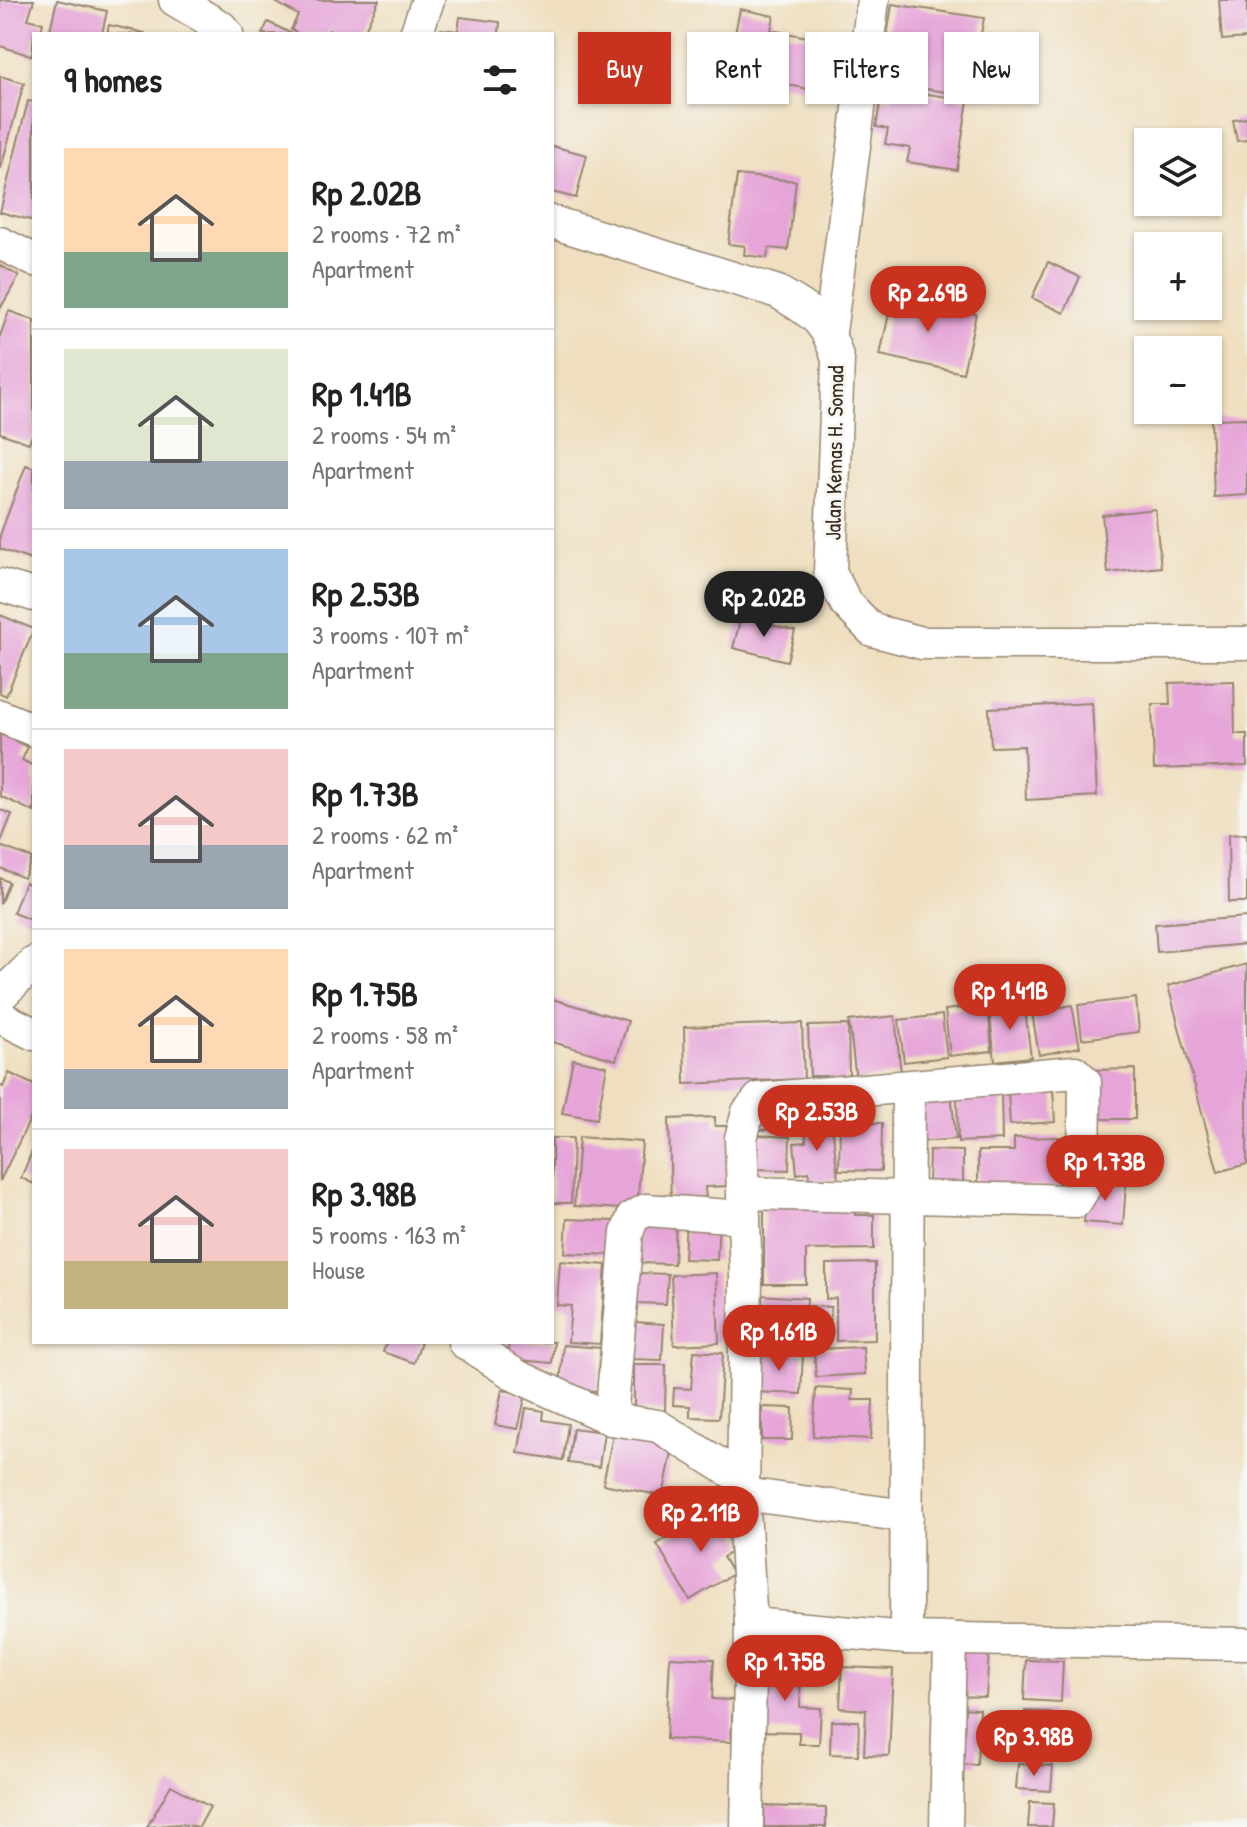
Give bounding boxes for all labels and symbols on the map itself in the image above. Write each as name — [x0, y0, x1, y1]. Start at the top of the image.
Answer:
pin: Rp 2.69B — [845, 266, 1011, 334]
street label: Jalan Kemas H. Somad — [817, 365, 851, 541]
pin: Rp 2.02B — [681, 571, 847, 639]
pin: Rp 1.41B — [927, 964, 1093, 1032]
pin: Rp 2.53B — [734, 1085, 900, 1153]
pin: Rp 1.73B — [1022, 1135, 1188, 1203]
pin: Rp 1.61B — [696, 1305, 862, 1373]
pin: Rp 2.11B — [618, 1486, 784, 1554]
pin: Rp 1.75B — [702, 1635, 868, 1703]
pin: Rp 3.98B — [951, 1710, 1117, 1778]

